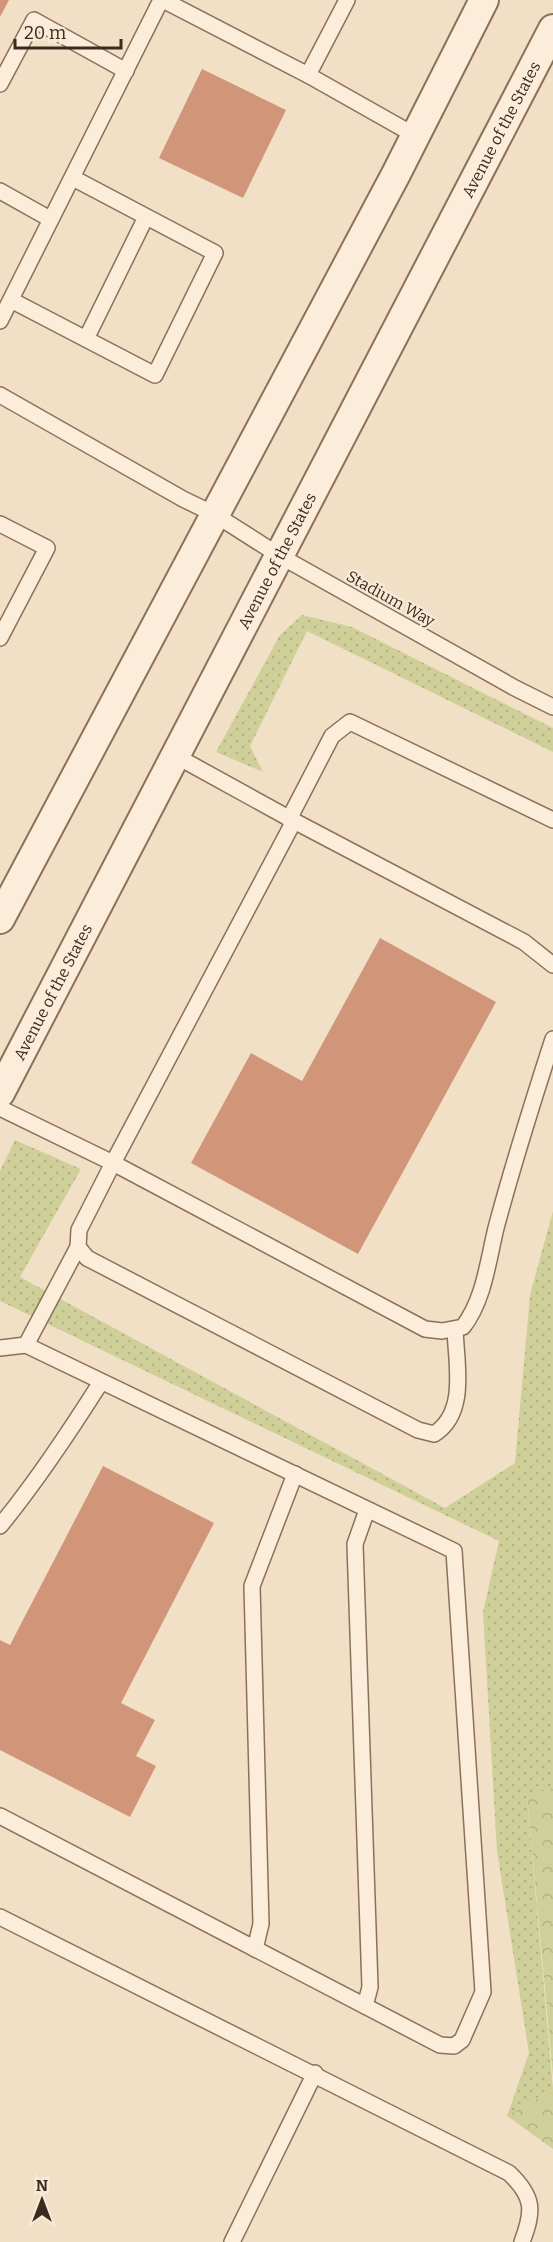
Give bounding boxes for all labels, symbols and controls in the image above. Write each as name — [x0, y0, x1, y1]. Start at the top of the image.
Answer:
scale bar — [15, 12, 122, 50]
text: 20 m — [24, 22, 66, 44]
street label: Avenue of the States — [458, 58, 544, 201]
street label: Avenue of the States — [234, 490, 320, 632]
street label: Stadium Way — [343, 566, 439, 631]
street label: Avenue of the States — [10, 921, 96, 1063]
north arrow — [12, 2170, 72, 2230]
text: N — [36, 2176, 48, 2195]

